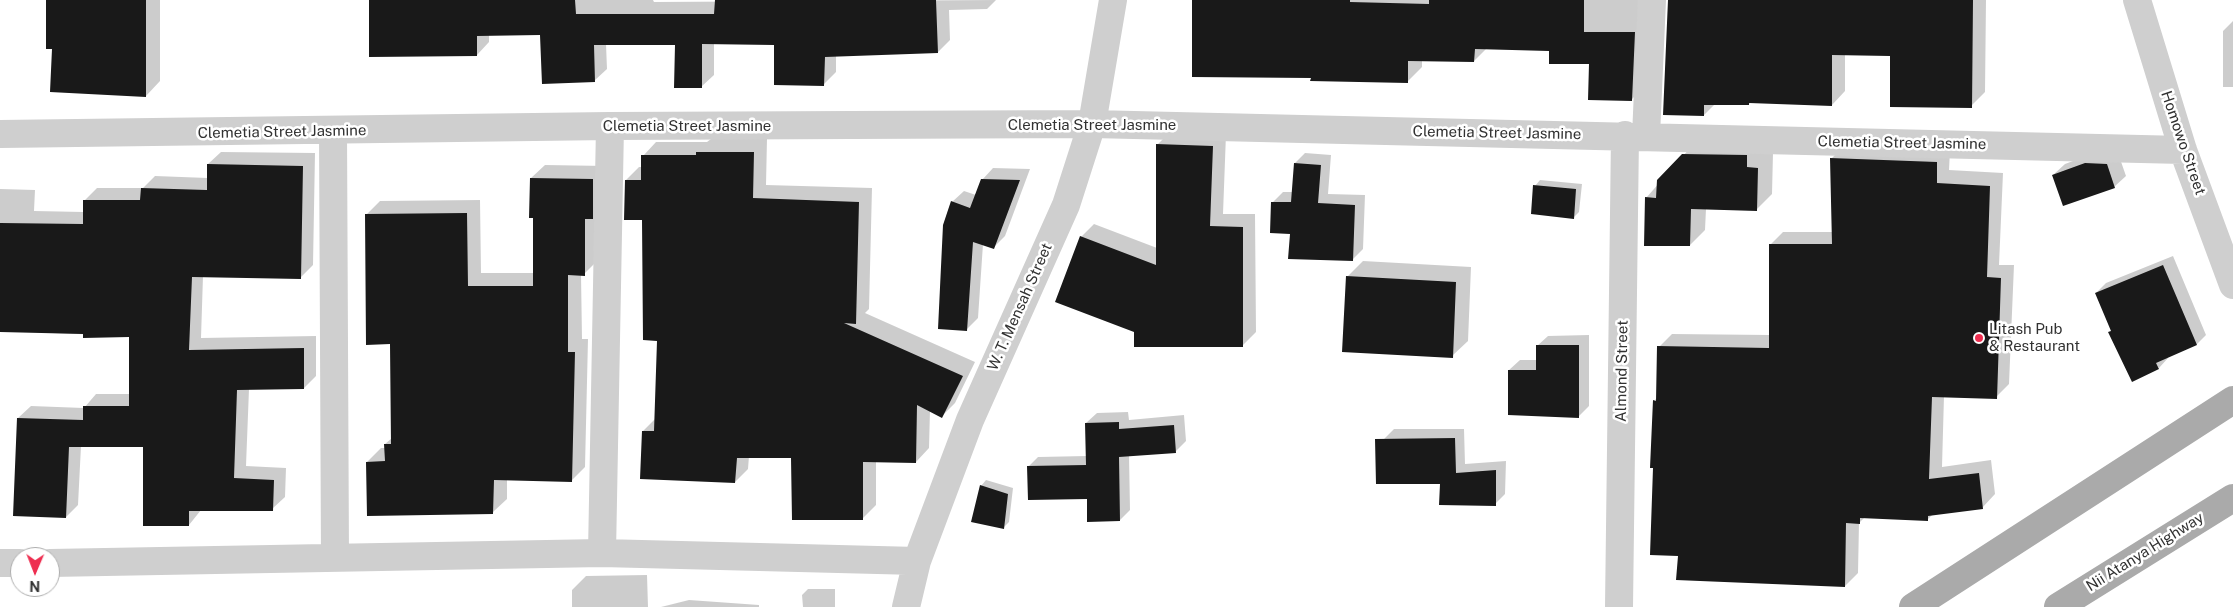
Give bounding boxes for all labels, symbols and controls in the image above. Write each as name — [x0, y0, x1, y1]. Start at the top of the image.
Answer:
street label: Homowo Street — [2157, 89, 2209, 197]
street label: Clemetia Street Jasmine — [1008, 116, 1176, 134]
street label: Clemetia Street Jasmine — [603, 117, 771, 135]
street label: Clemetia Street Jasmine — [198, 122, 366, 142]
street label: Clemetia Street Jasmine — [1413, 123, 1581, 143]
street label: Clemetia Street Jasmine — [1818, 133, 1986, 153]
street label: W. T. Mensah Street — [984, 240, 1056, 374]
street label: Almond Street — [1612, 320, 1632, 422]
place label: Litash Pub & Restaurant — [1989, 320, 2080, 355]
marker: Litash Pub & Restaurant — [1973, 332, 1985, 344]
street label: Nii Atanya Highway — [2083, 509, 2207, 595]
north arrow — [10, 547, 60, 597]
text: N — [29, 578, 40, 594]

